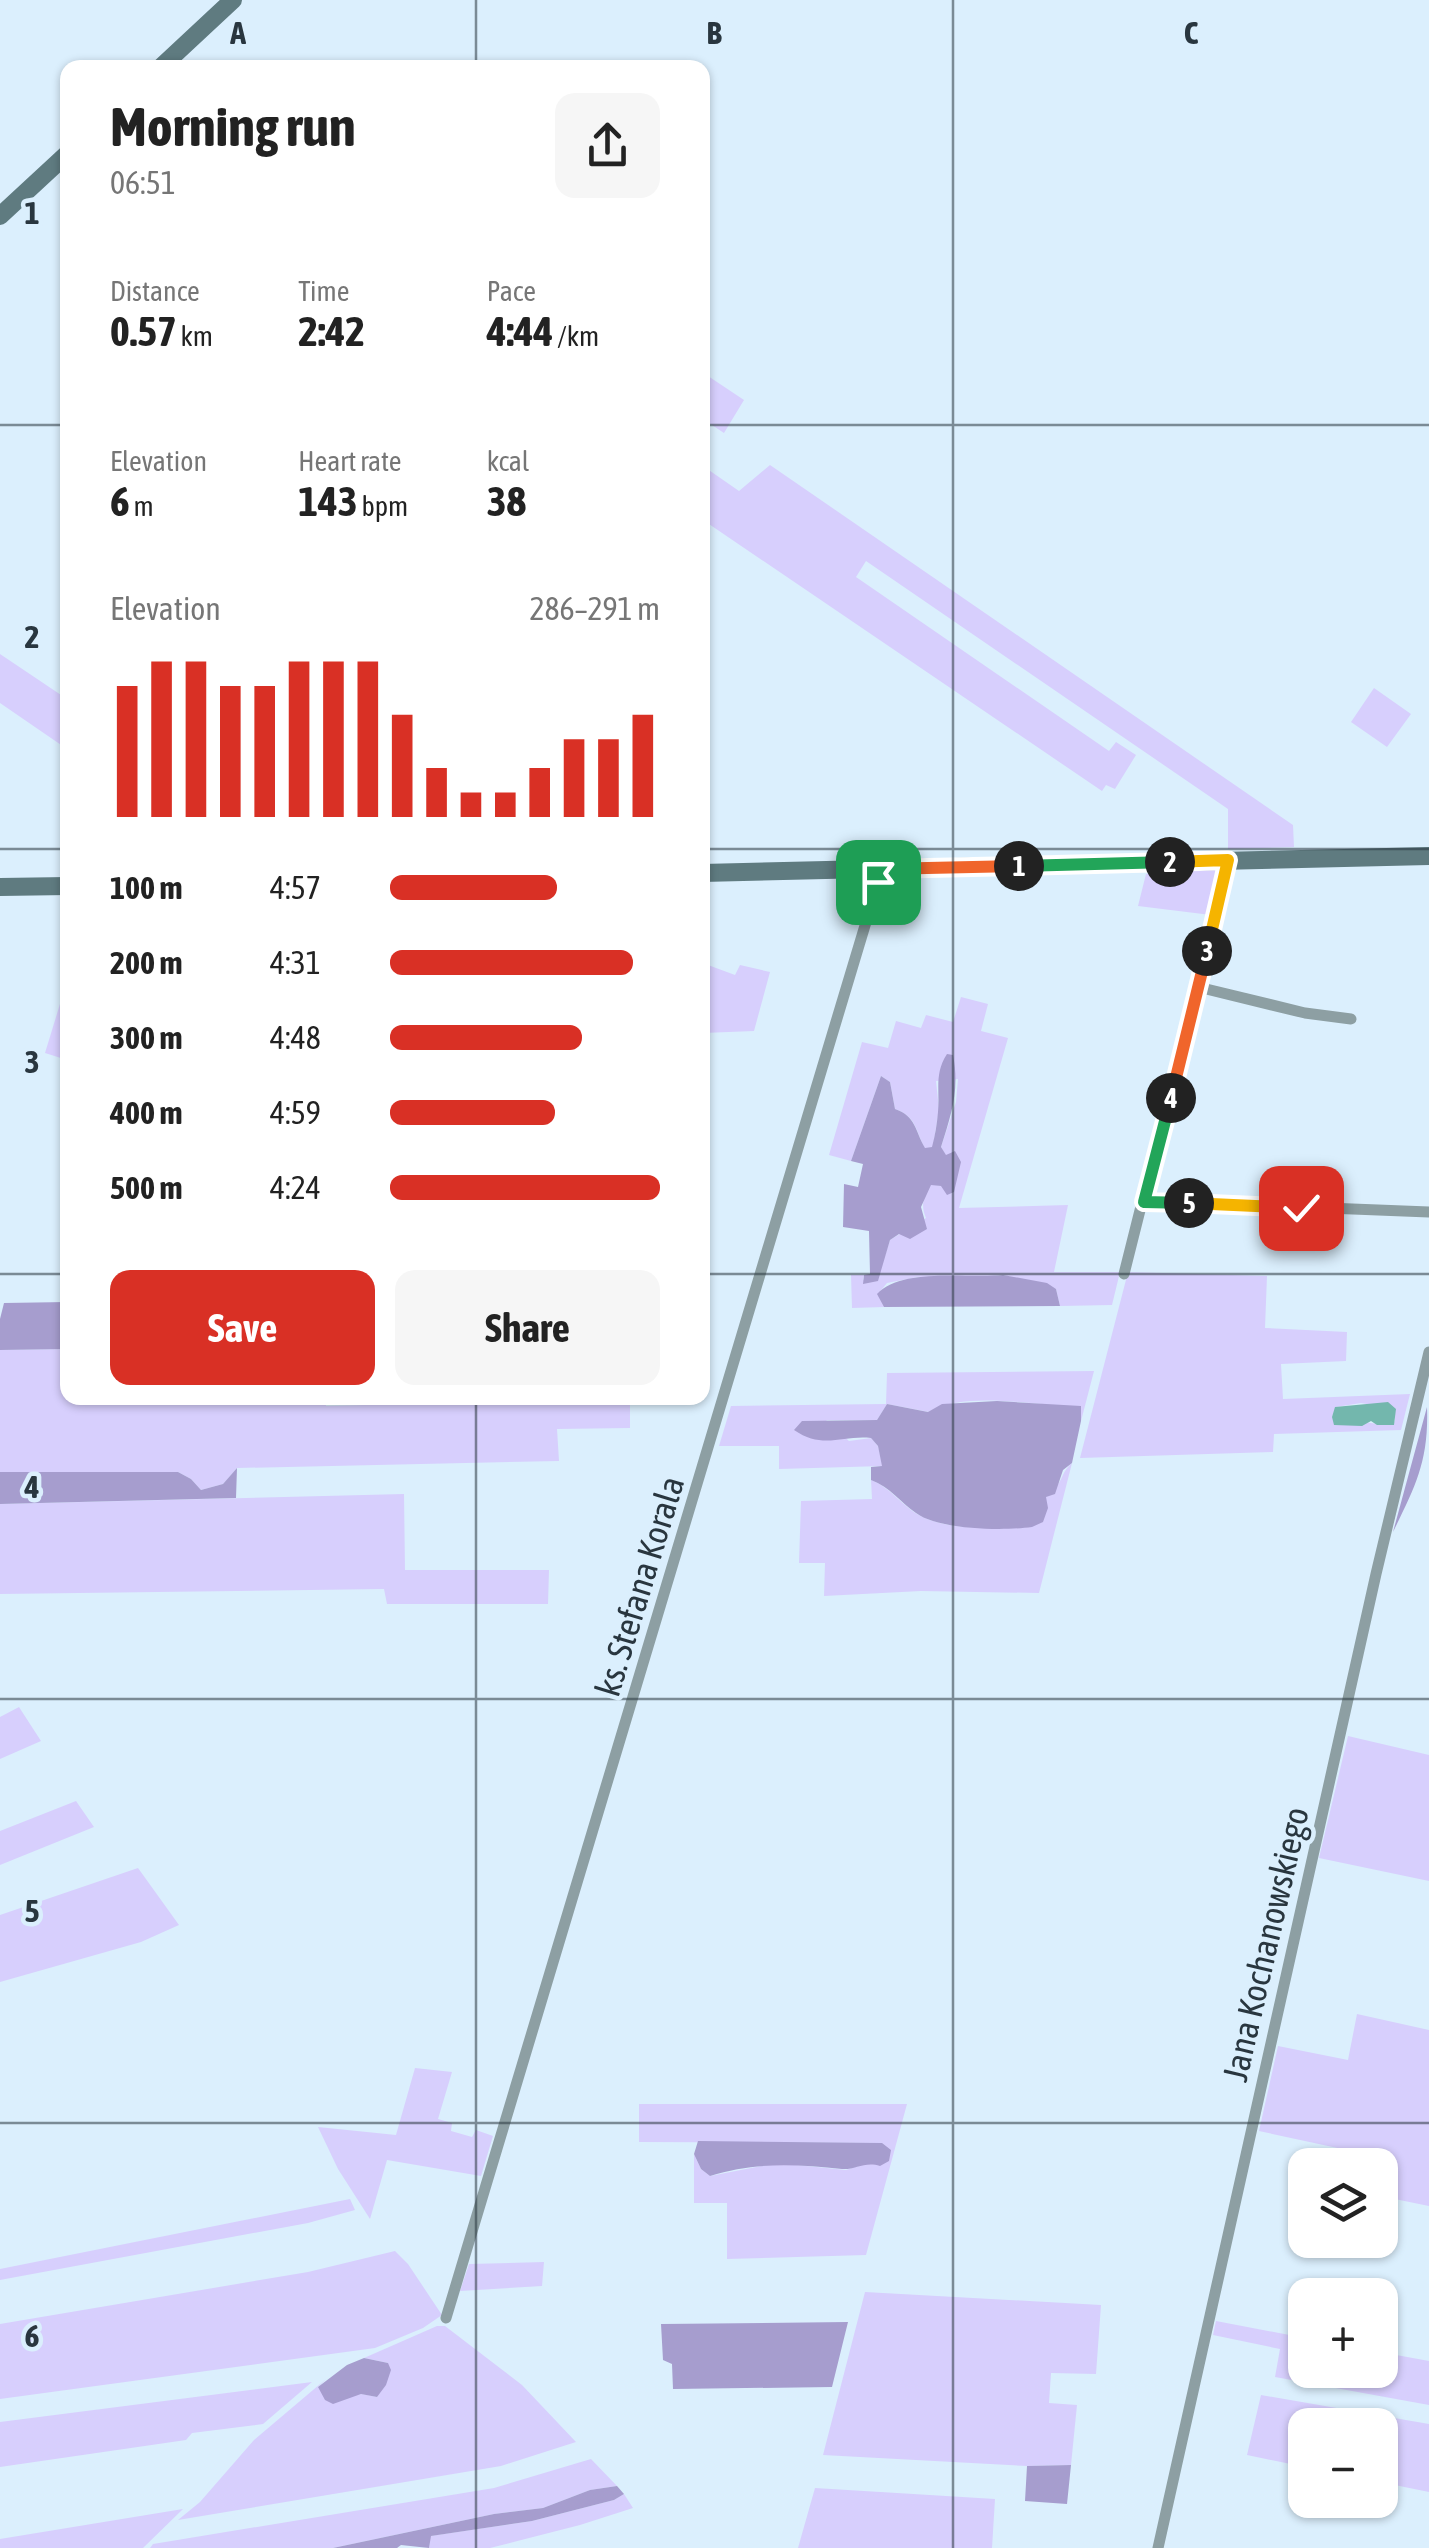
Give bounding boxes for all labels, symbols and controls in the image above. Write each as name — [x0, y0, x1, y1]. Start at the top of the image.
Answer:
text: A — [229, 14, 246, 51]
text: B — [706, 14, 722, 51]
text: C — [1184, 14, 1199, 51]
button: share — [555, 93, 660, 198]
text: Morning run — [110, 95, 356, 158]
text: 06:51 — [110, 164, 176, 201]
text: 1 — [24, 194, 40, 231]
text: Distance — [110, 275, 200, 307]
text: Time — [298, 275, 349, 307]
text: Pace — [487, 275, 536, 307]
text: 0.57 — [110, 307, 177, 355]
text: 2:42 — [298, 307, 365, 355]
text: 4:44 — [487, 307, 553, 355]
text: km — [177, 320, 213, 352]
text: /km — [553, 320, 599, 352]
text: Elevation — [110, 445, 207, 477]
text: Heart rate — [298, 445, 401, 477]
text: kcal — [487, 445, 529, 477]
text: 6 — [110, 477, 130, 525]
text: 143 — [298, 477, 358, 525]
text: 38 — [487, 477, 526, 525]
text: m — [130, 490, 154, 522]
text: bpm — [358, 490, 408, 522]
text: Elevation — [110, 590, 221, 627]
text: 286–291 m — [530, 590, 660, 627]
text: 2 — [24, 618, 40, 655]
pin: 2 — [1145, 837, 1195, 887]
pin — [836, 840, 921, 925]
pin: 1 — [994, 841, 1044, 891]
text: 2 — [1163, 846, 1177, 878]
text: 1 — [1012, 850, 1026, 882]
icon: arrive — [851, 855, 906, 910]
text: 100 m — [110, 869, 183, 906]
text: 4:57 — [270, 869, 321, 906]
pin: 3 — [1182, 926, 1232, 976]
text: 3 — [1200, 935, 1214, 967]
text: 200 m — [110, 944, 183, 981]
text: 4:31 — [270, 944, 321, 981]
text: 300 m — [110, 1019, 183, 1056]
text: 4:48 — [270, 1019, 321, 1056]
text: 3 — [24, 1043, 40, 1080]
pin: 4 — [1146, 1073, 1196, 1123]
text: 4 — [1164, 1082, 1178, 1114]
text: 400 m — [110, 1094, 183, 1131]
text: 4:59 — [270, 1094, 321, 1131]
pin — [1259, 1166, 1344, 1251]
text: 500 m — [110, 1169, 183, 1206]
text: 4:24 — [270, 1169, 321, 1206]
pin: 5 — [1164, 1178, 1214, 1228]
icon: check — [1274, 1181, 1329, 1236]
text: 5 — [1182, 1187, 1196, 1219]
button: Save — [110, 1270, 375, 1385]
button: Share — [395, 1270, 660, 1385]
text: 4 — [23, 1468, 40, 1505]
street label: ks. Stefana Korala — [587, 1471, 691, 1701]
street label: Jana Kochanowskiego — [1214, 1803, 1316, 2085]
text: 5 — [24, 1892, 40, 1929]
map controls — [1288, 2148, 1398, 2518]
button: layers — [1288, 2148, 1398, 2258]
button: + — [1288, 2278, 1398, 2388]
text: 6 — [24, 2317, 40, 2354]
button: − — [1288, 2408, 1398, 2518]

